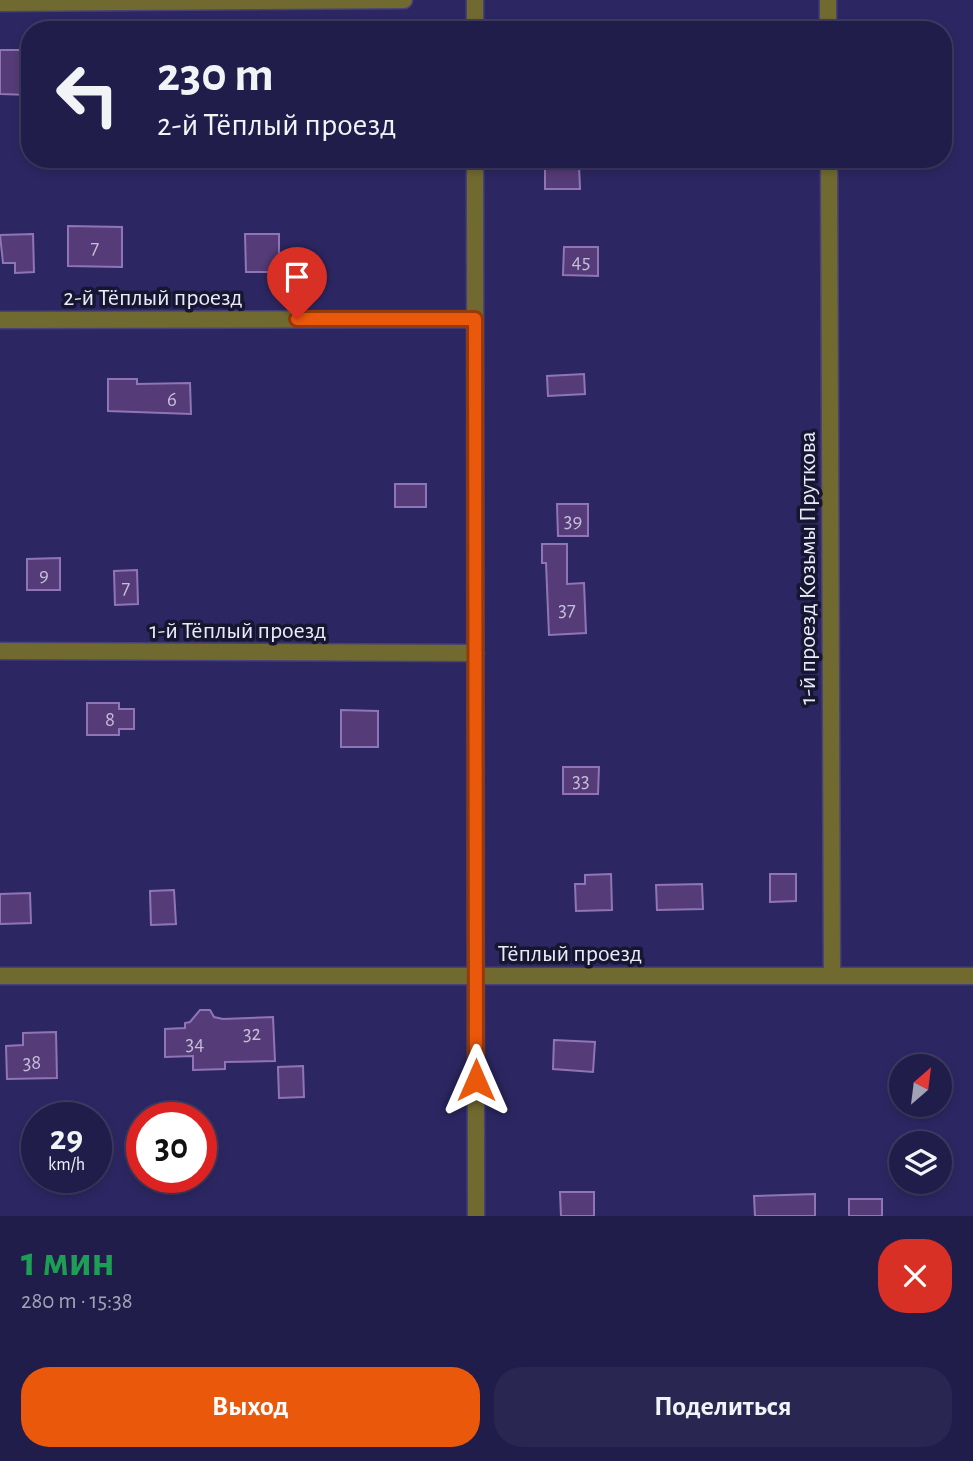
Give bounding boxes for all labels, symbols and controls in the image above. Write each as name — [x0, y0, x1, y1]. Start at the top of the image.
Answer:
icon: left — [42, 49, 133, 140]
text: 230 m — [157, 51, 274, 100]
text: 2-й Тёплый проезд — [157, 109, 396, 141]
house number: 7 — [91, 237, 100, 258]
pin — [267, 247, 327, 319]
house number: 45 — [572, 251, 590, 272]
icon: arrive — [278, 258, 316, 296]
street label: 2-й Тёплый проезд — [63, 286, 243, 310]
house number: 6 — [167, 389, 177, 410]
street label: 1-й проезд Козьмы Пруткова — [796, 431, 820, 705]
house number: 39 — [564, 510, 582, 531]
house number: 9 — [39, 564, 49, 585]
house number: 7 — [122, 577, 131, 598]
house number: 37 — [558, 599, 576, 620]
street label: 1-й Тёплый проезд — [150, 619, 326, 643]
house number: 8 — [105, 709, 115, 730]
house number: 33 — [572, 770, 590, 791]
street label: Тёплый проезд — [498, 942, 642, 966]
house number: 32 — [243, 1023, 261, 1044]
house number: 34 — [186, 1033, 204, 1054]
position arrow — [439, 1043, 513, 1117]
house number: 38 — [23, 1052, 41, 1073]
north arrow — [889, 1054, 952, 1116]
map controls — [889, 1054, 952, 1194]
speed limit sign: 30 — [126, 1102, 217, 1193]
text: 29 — [50, 1121, 83, 1156]
button: layers — [889, 1131, 952, 1194]
text: km/h — [48, 1156, 85, 1174]
button: close — [878, 1239, 952, 1313]
text: 1 мин — [21, 1241, 115, 1283]
text: 280 m · 15:38 — [21, 1290, 133, 1313]
button: Выход — [21, 1367, 480, 1447]
button: Поделиться — [494, 1367, 952, 1447]

